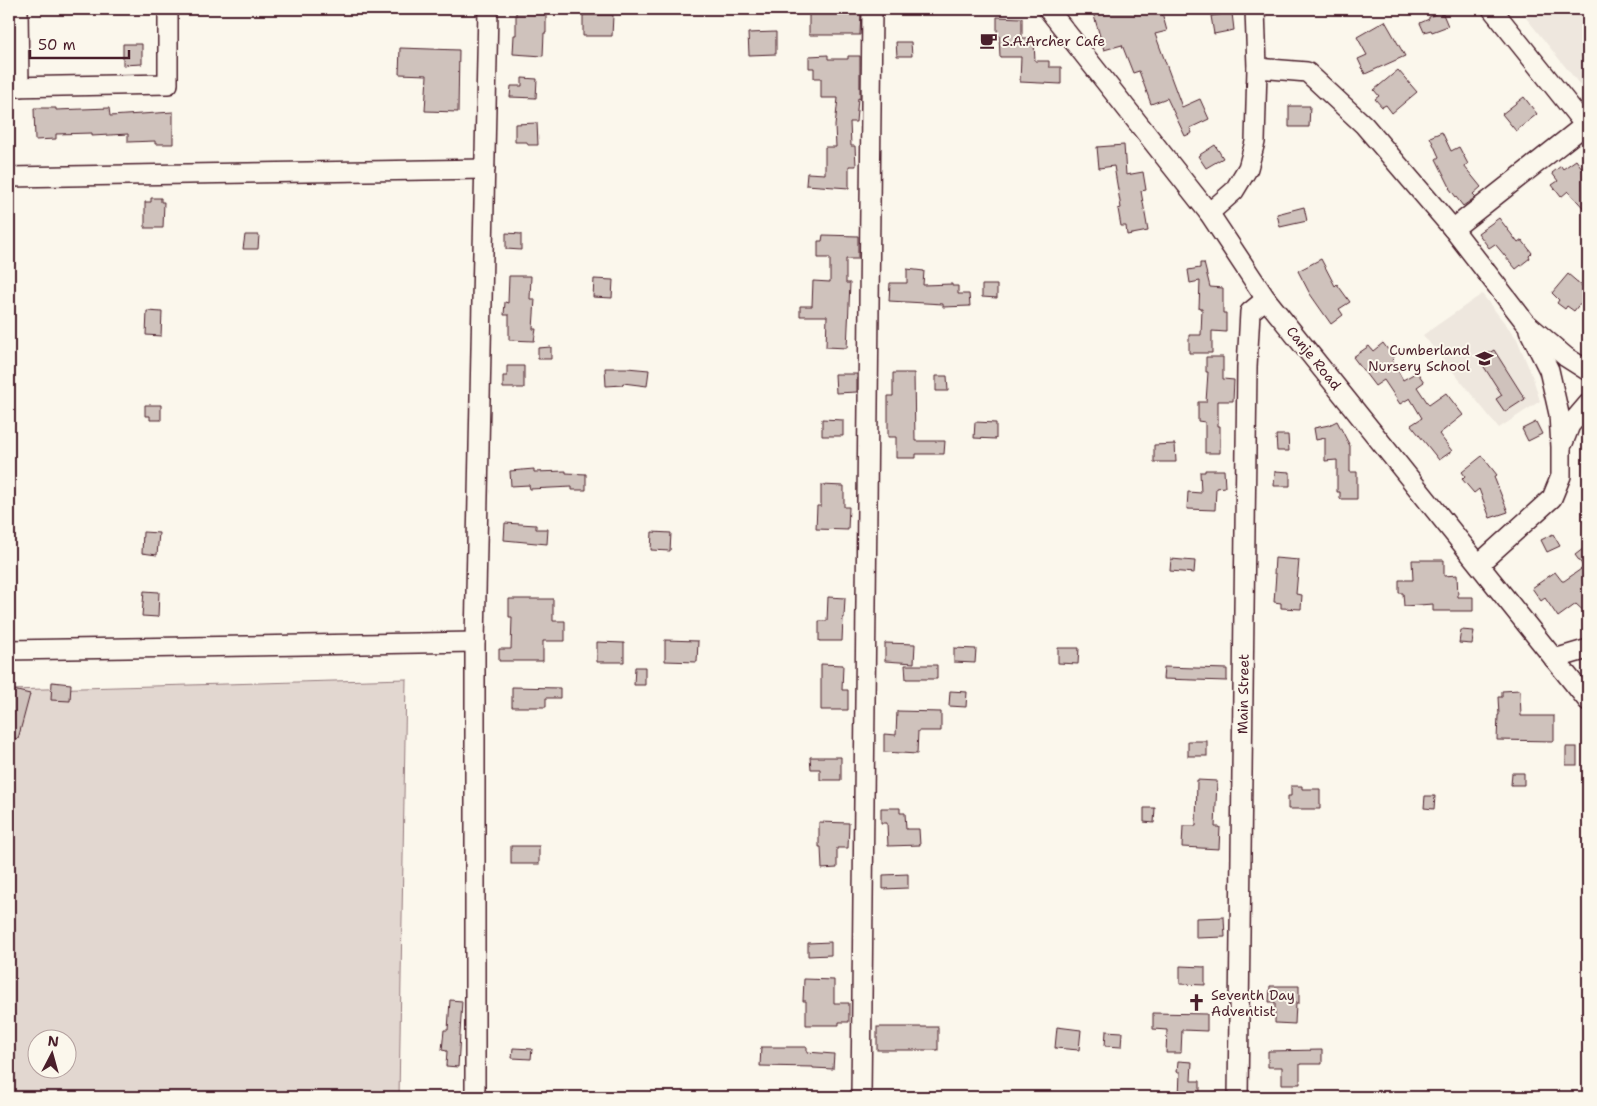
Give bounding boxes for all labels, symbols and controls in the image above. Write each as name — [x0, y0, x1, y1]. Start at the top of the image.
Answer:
scale bar — [30, 28, 129, 60]
cafe icon: S.A.Archer Cafe — [978, 31, 998, 51]
place label: S.A.Archer Cafe — [1002, 32, 1105, 50]
text: 50 m — [38, 35, 76, 55]
street label: Canje Road — [1283, 322, 1345, 394]
place label: Cumberland Nursery School — [1368, 341, 1471, 375]
school or university icon: Cumberland Nursery School — [1474, 348, 1494, 368]
street label: Main Street — [1233, 654, 1253, 734]
place label: Seventh Day Adventist — [1211, 986, 1295, 1020]
church icon: Seventh Day Adventist — [1187, 993, 1207, 1013]
north arrow — [28, 1028, 78, 1078]
text: N — [47, 1032, 60, 1051]

